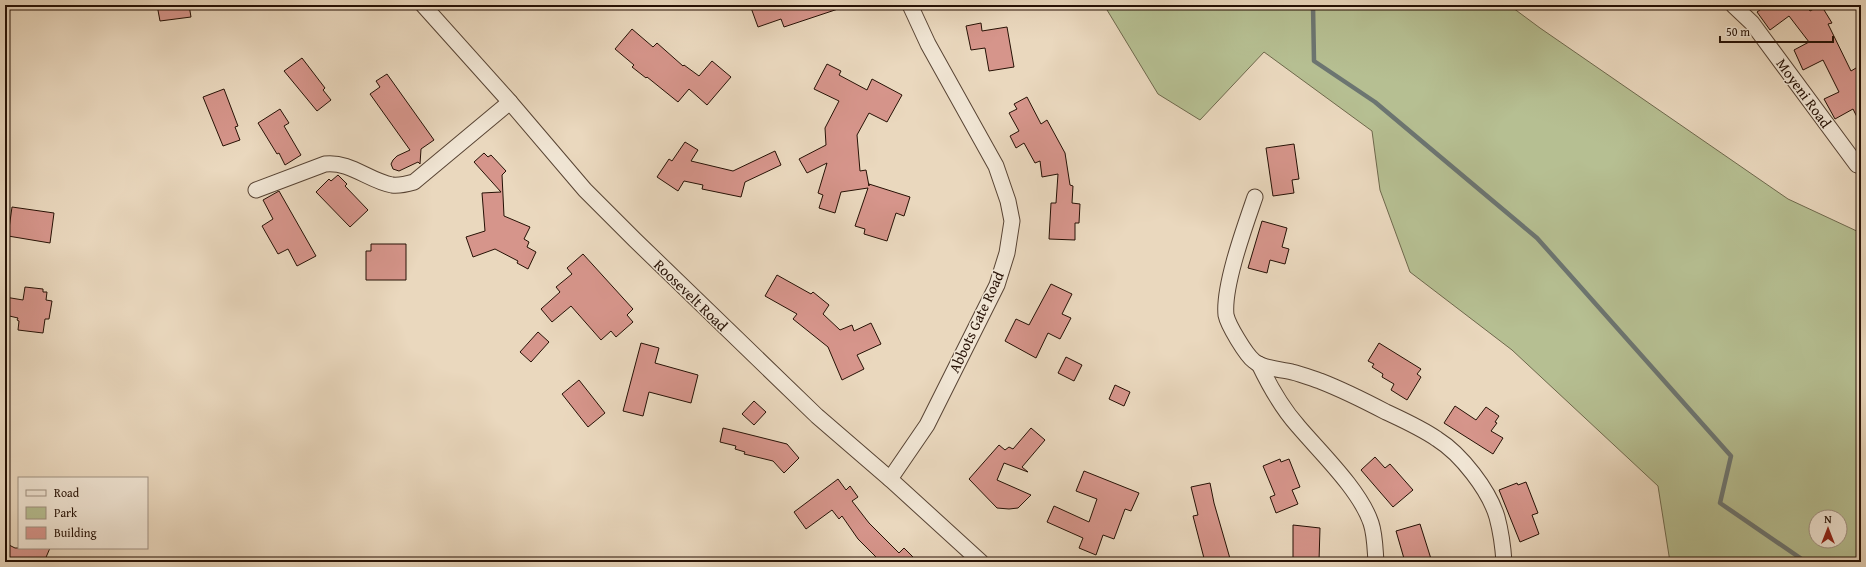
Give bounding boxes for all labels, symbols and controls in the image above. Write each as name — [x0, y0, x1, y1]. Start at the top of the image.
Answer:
scale bar — [1720, 18, 1833, 44]
text: 50 m — [1726, 23, 1750, 40]
street label: Moyeni Road — [1772, 54, 1836, 132]
street label: Roosevelt Road — [649, 254, 733, 336]
street label: Abbots Gate Road — [943, 268, 1009, 376]
legend — [18, 477, 148, 549]
text: Road — [54, 484, 80, 501]
text: Park — [54, 504, 78, 521]
north arrow — [1808, 509, 1848, 549]
text: N — [1824, 511, 1832, 527]
text: Building — [54, 524, 97, 541]

